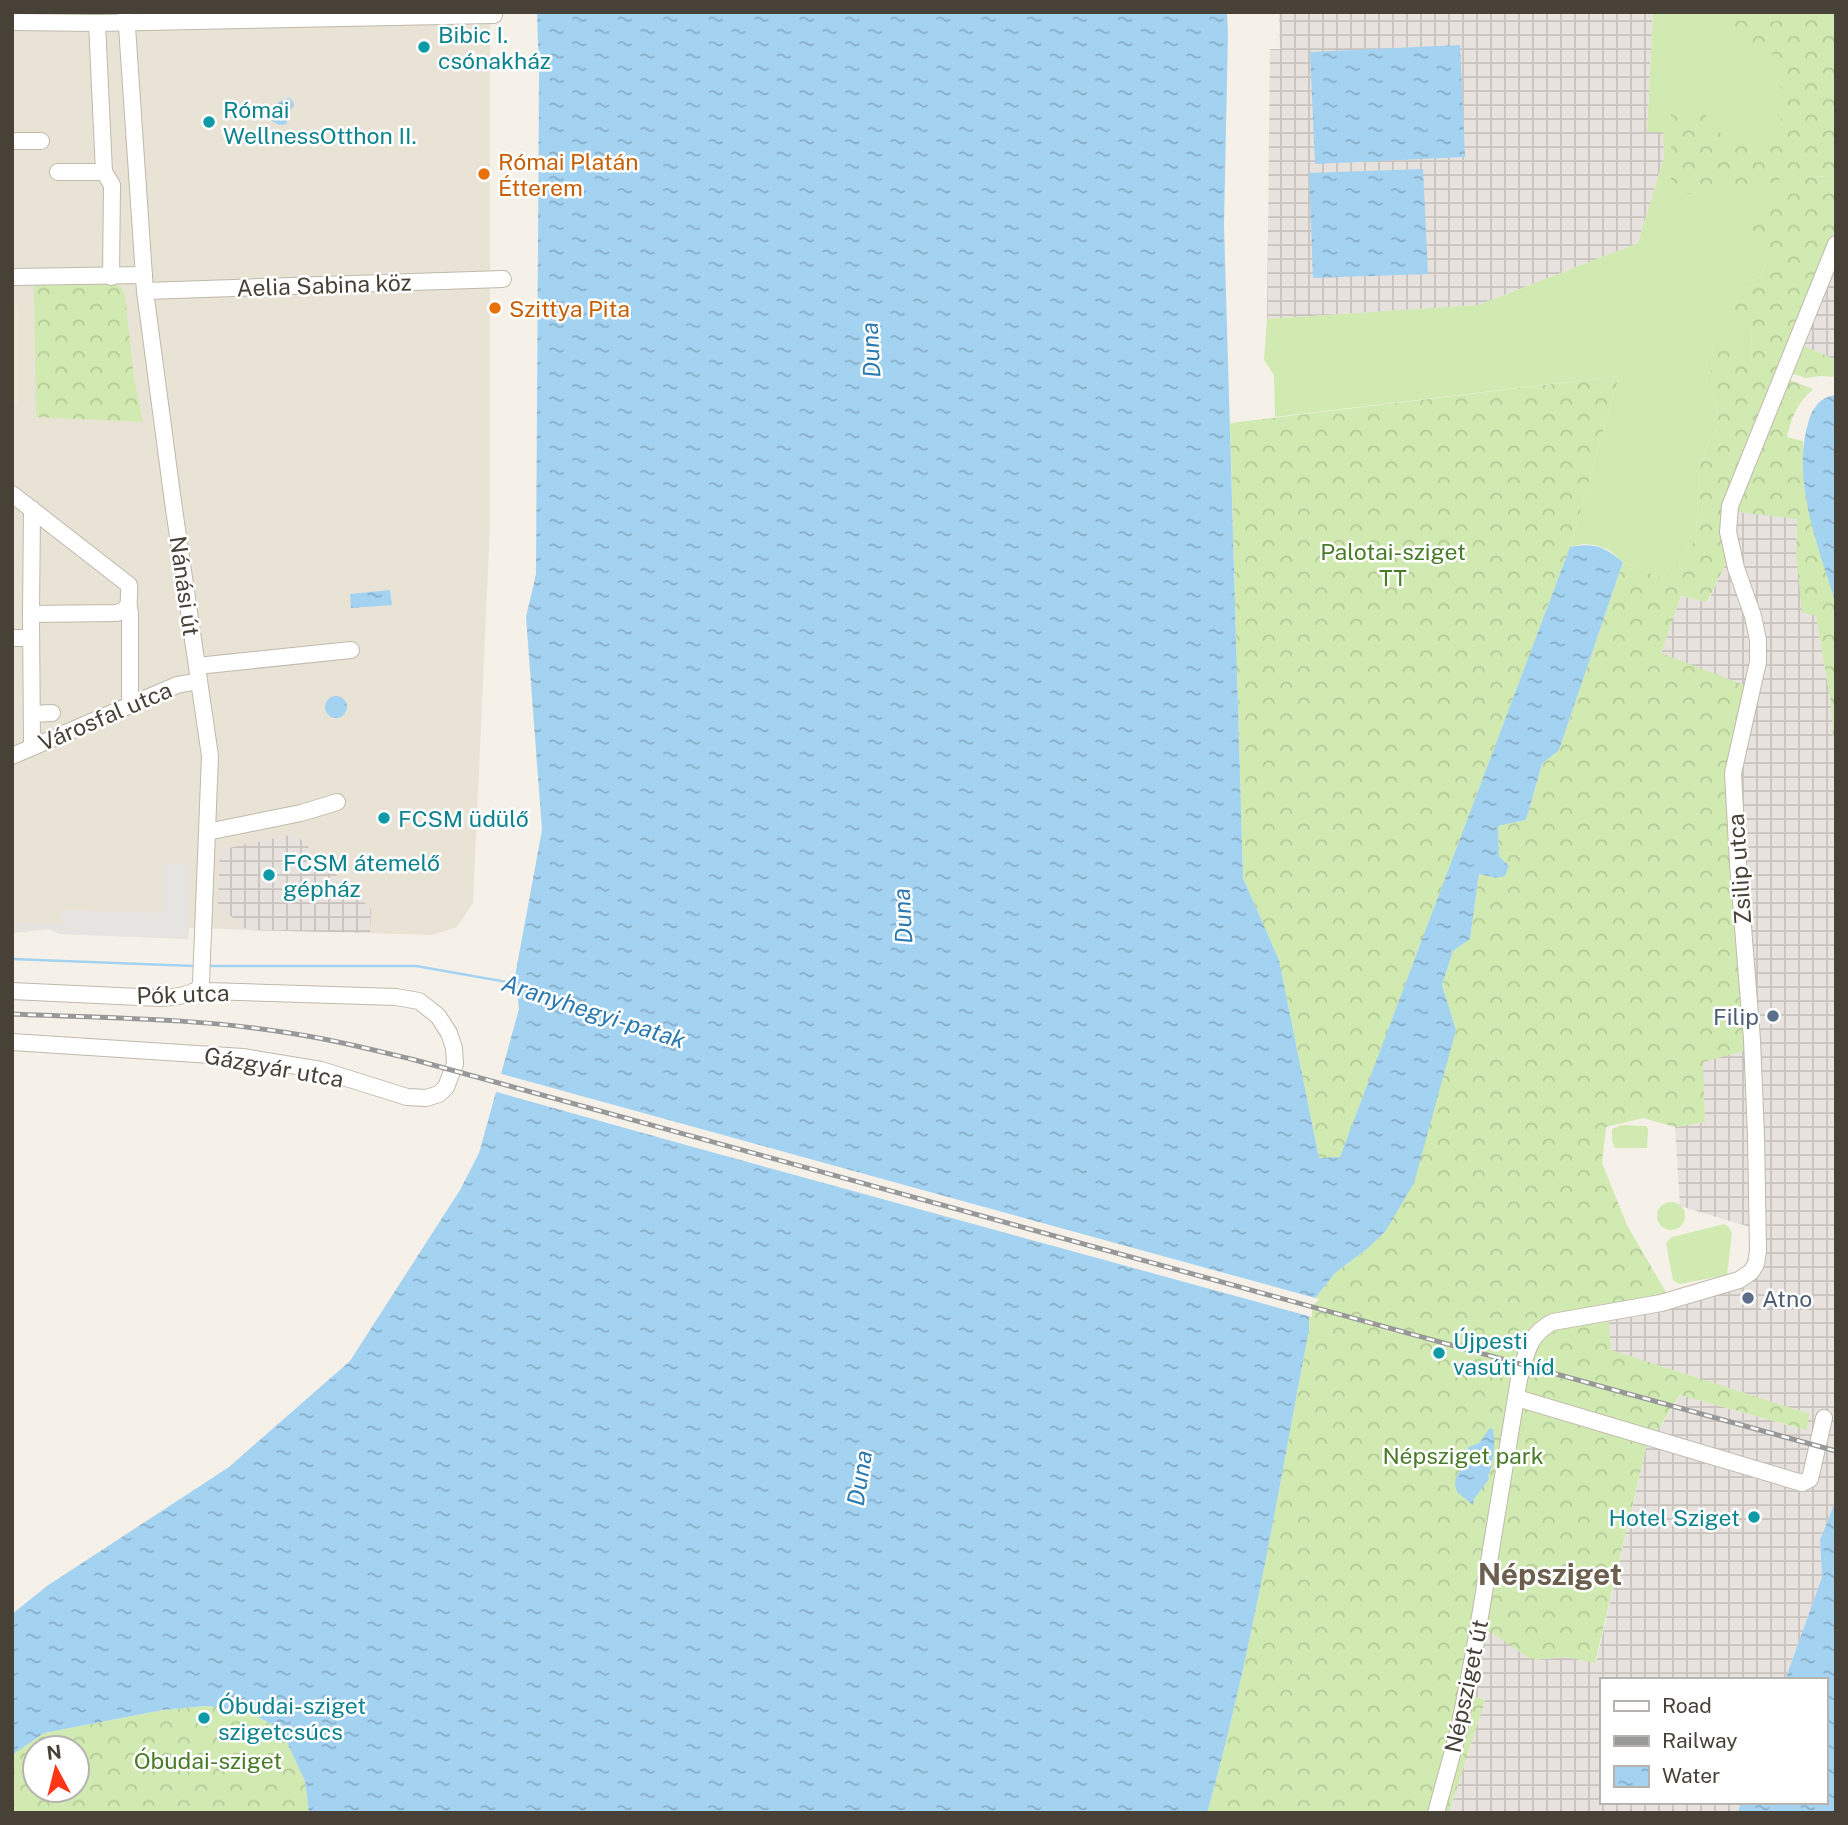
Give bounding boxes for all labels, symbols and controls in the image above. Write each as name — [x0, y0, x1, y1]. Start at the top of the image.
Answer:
place label: Bibic I. csónakház — [438, 21, 551, 74]
marker: Bibic I. csónakház — [416, 39, 432, 55]
place label: Római WellnessOtthon II. — [223, 96, 417, 149]
marker: Római WellnessOtthon II. — [201, 114, 217, 130]
place label: Római Platán Étterem — [498, 148, 639, 201]
marker: Római Platán Étterem — [476, 166, 492, 182]
street label: Aelia Sabina köz — [236, 268, 412, 302]
place label: Szittya Pita — [509, 295, 630, 322]
marker: Szittya Pita — [487, 300, 503, 316]
water label: Duna — [855, 321, 885, 379]
street label: Nánási út — [165, 534, 205, 638]
park label: Palotai-sziget TT — [1320, 538, 1466, 591]
street label: Városfal utca — [34, 676, 176, 756]
place label: FCSM üdülő — [398, 805, 529, 832]
marker: FCSM üdülő — [376, 810, 392, 826]
street label: Zsilip utca — [1722, 813, 1756, 925]
place label: FCSM átemelő gépház — [283, 849, 440, 902]
marker: FCSM átemelő gépház — [261, 867, 277, 883]
water label: Duna — [887, 887, 917, 945]
water label: Aranyhegyi-patak — [499, 968, 689, 1054]
street label: Pók utca — [136, 979, 230, 1009]
place label: Filip — [1713, 1003, 1759, 1030]
marker: Filip — [1765, 1008, 1781, 1024]
street label: Gázgyár utca — [202, 1041, 346, 1093]
place label: Atno — [1762, 1285, 1812, 1312]
marker: Atno — [1740, 1290, 1756, 1306]
place label: Újpesti vasúti híd — [1453, 1327, 1555, 1380]
marker: Újpesti vasúti híd — [1431, 1345, 1447, 1361]
park label: Népsziget park — [1382, 1442, 1544, 1469]
water label: Duna — [841, 1448, 877, 1508]
place label: Hotel Sziget — [1609, 1504, 1740, 1531]
marker: Hotel Sziget — [1746, 1509, 1762, 1525]
district label: Népsziget — [1478, 1556, 1622, 1592]
street label: Népsziget út — [1439, 1617, 1493, 1755]
legend — [1600, 1678, 1827, 1804]
place label: Óbudai-sziget szigetcsúcs — [218, 1692, 366, 1745]
text: Road — [1662, 1693, 1712, 1718]
marker: Óbudai-sziget szigetcsúcs — [196, 1710, 212, 1726]
text: Railway — [1662, 1728, 1738, 1753]
north arrow — [21, 1734, 91, 1804]
text: N — [45, 1740, 63, 1764]
park label: Óbudai-sziget — [134, 1747, 282, 1774]
text: Water — [1662, 1763, 1720, 1788]

